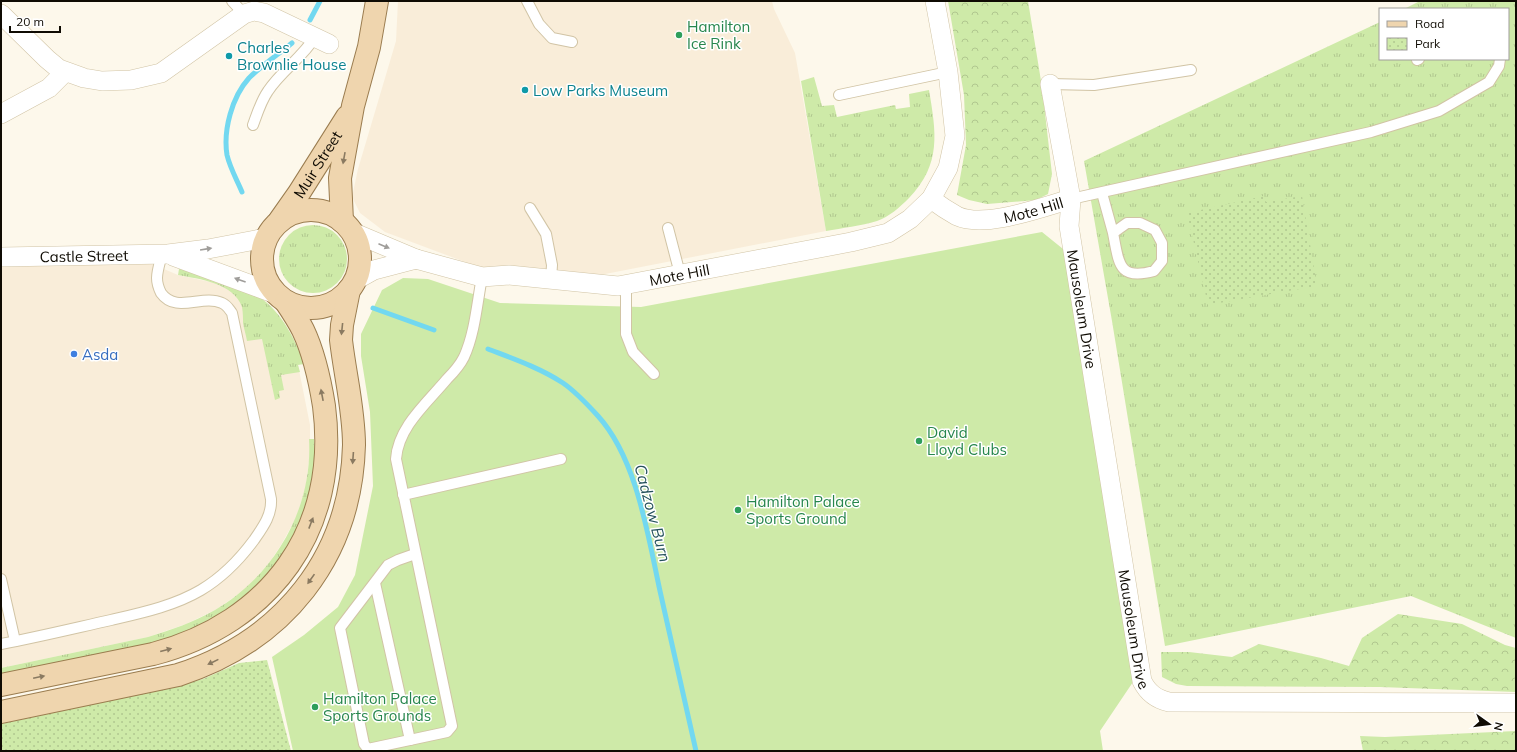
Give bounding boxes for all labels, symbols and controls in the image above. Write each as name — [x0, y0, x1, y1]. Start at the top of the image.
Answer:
scale bar — [10, 8, 60, 34]
legend — [1379, 8, 1509, 60]
text: 20 m — [16, 14, 44, 29]
text: Road — [1415, 16, 1444, 31]
place label: Hamilton Ice Rink — [687, 17, 750, 53]
marker: Hamilton Ice Rink — [674, 30, 684, 40]
text: Park — [1415, 36, 1441, 51]
place label: Charles Brownlie House — [237, 38, 346, 74]
marker: Charles Brownlie House — [224, 51, 234, 61]
place label: Low Parks Museum — [533, 81, 668, 100]
marker: Low Parks Museum — [520, 85, 530, 95]
street label: Muir Street — [289, 127, 345, 201]
one-way arrow — [341, 152, 347, 165]
street label: Mote Hill — [1002, 192, 1065, 227]
one-way arrow — [378, 242, 390, 249]
street label: Castle Street — [39, 245, 129, 266]
one-way arrow — [200, 246, 212, 252]
street label: Mausoleum Drive — [1063, 248, 1101, 370]
street label: Mote Hill — [648, 259, 711, 289]
one-way arrow — [234, 276, 246, 282]
one-way arrow — [339, 323, 346, 335]
place label: Asda — [82, 345, 118, 364]
marker: Asda — [69, 349, 79, 359]
one-way arrow — [319, 389, 325, 401]
place label: David Lloyd Clubs — [927, 423, 1007, 459]
marker: David Lloyd Clubs — [914, 436, 924, 446]
one-way arrow — [349, 452, 356, 464]
water label: Cadzow Burn — [630, 462, 676, 564]
place label: Hamilton Palace Sports Ground — [746, 492, 860, 528]
marker: Hamilton Palace Sports Ground — [733, 505, 743, 515]
one-way arrow — [308, 516, 314, 528]
street label: Mausoleum Drive — [1115, 568, 1154, 692]
one-way arrow — [307, 574, 315, 585]
one-way arrow — [161, 647, 173, 653]
one-way arrow — [207, 659, 219, 665]
one-way arrow — [33, 674, 45, 680]
place label: Hamilton Palace Sports Grounds — [323, 689, 437, 725]
marker: Hamilton Palace Sports Grounds — [310, 702, 320, 712]
north arrow — [1469, 704, 1509, 744]
text: N — [1491, 721, 1507, 732]

